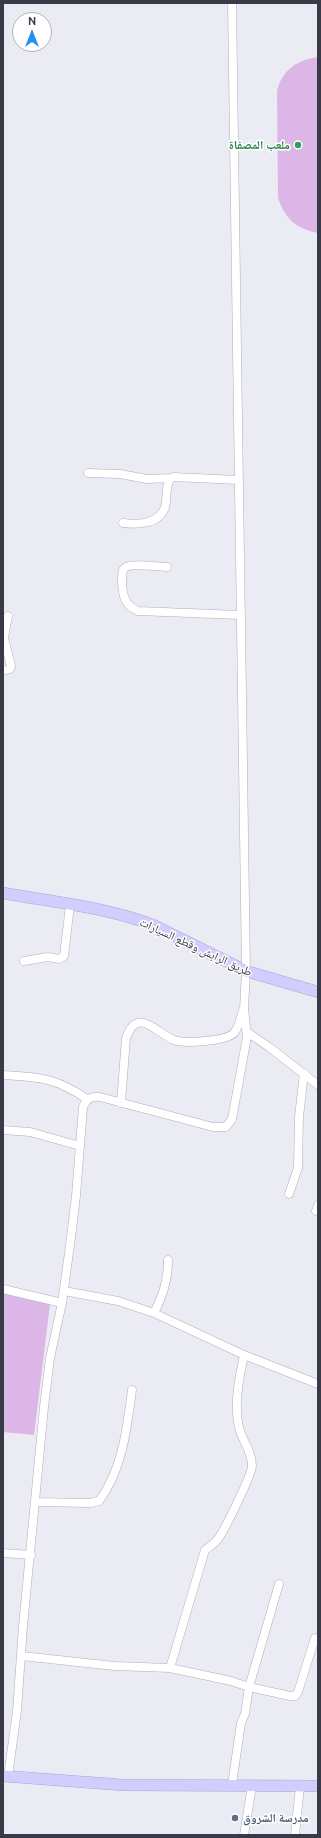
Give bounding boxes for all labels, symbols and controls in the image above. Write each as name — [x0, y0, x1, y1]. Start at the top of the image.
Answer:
north arrow — [12, 12, 52, 52]
text: N — [28, 15, 36, 27]
place label: ملعب المصفاة — [229, 138, 290, 152]
marker: ملعب المصفاة — [293, 140, 303, 150]
street label: طريق الرابش وقطع السيارات — [137, 915, 255, 979]
place label: مدرسة الشروق — [243, 1811, 309, 1825]
marker: مدرسة الشروق — [230, 1813, 240, 1823]

